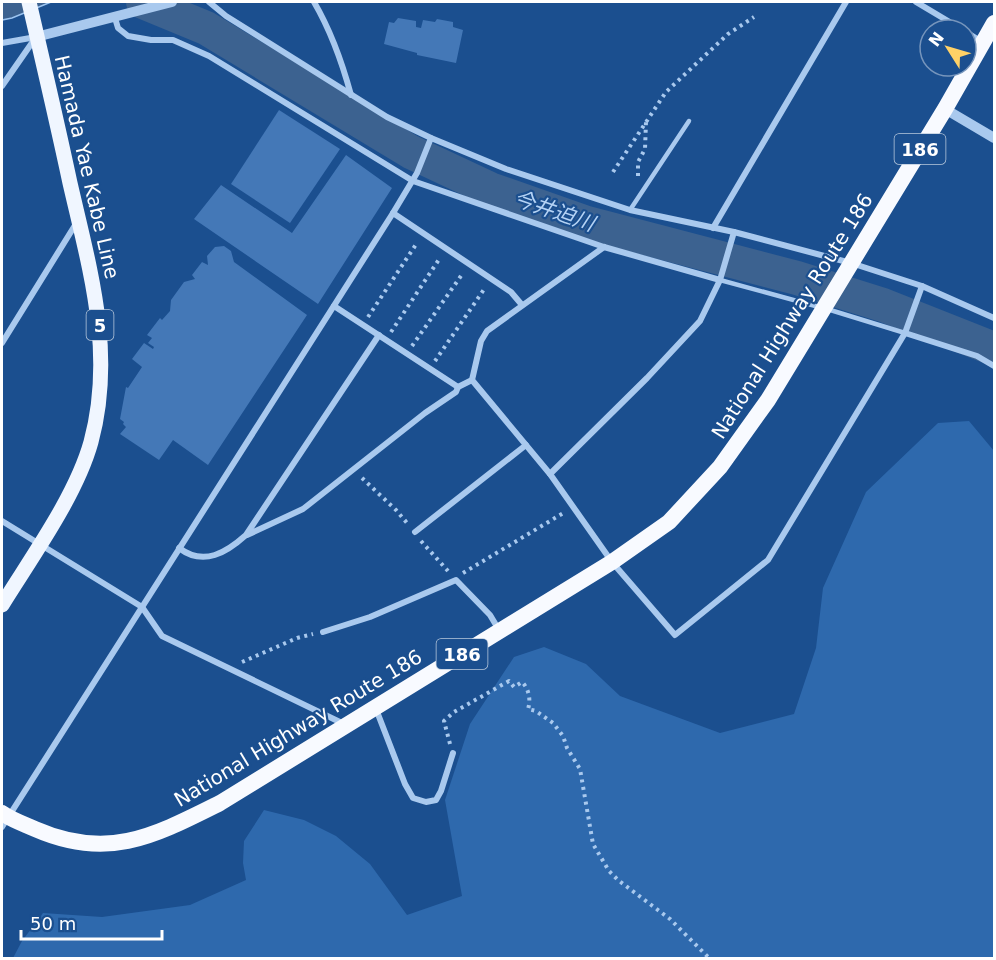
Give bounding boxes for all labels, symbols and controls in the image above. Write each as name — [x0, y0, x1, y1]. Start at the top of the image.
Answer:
north arrow — [918, 18, 978, 78]
text: N — [925, 28, 948, 50]
street label: Hamada Yae Kabe Line — [50, 53, 124, 281]
road number: 186 — [894, 134, 946, 164]
water label: 今井迫川 — [510, 186, 600, 237]
street label: National Highway Route 186 — [706, 189, 878, 443]
road number: 5 — [86, 310, 114, 340]
road number: 186 — [436, 639, 488, 669]
street label: National Highway Route 186 — [170, 644, 426, 812]
scale bar — [21, 903, 162, 941]
text: 50 m — [30, 913, 76, 934]

